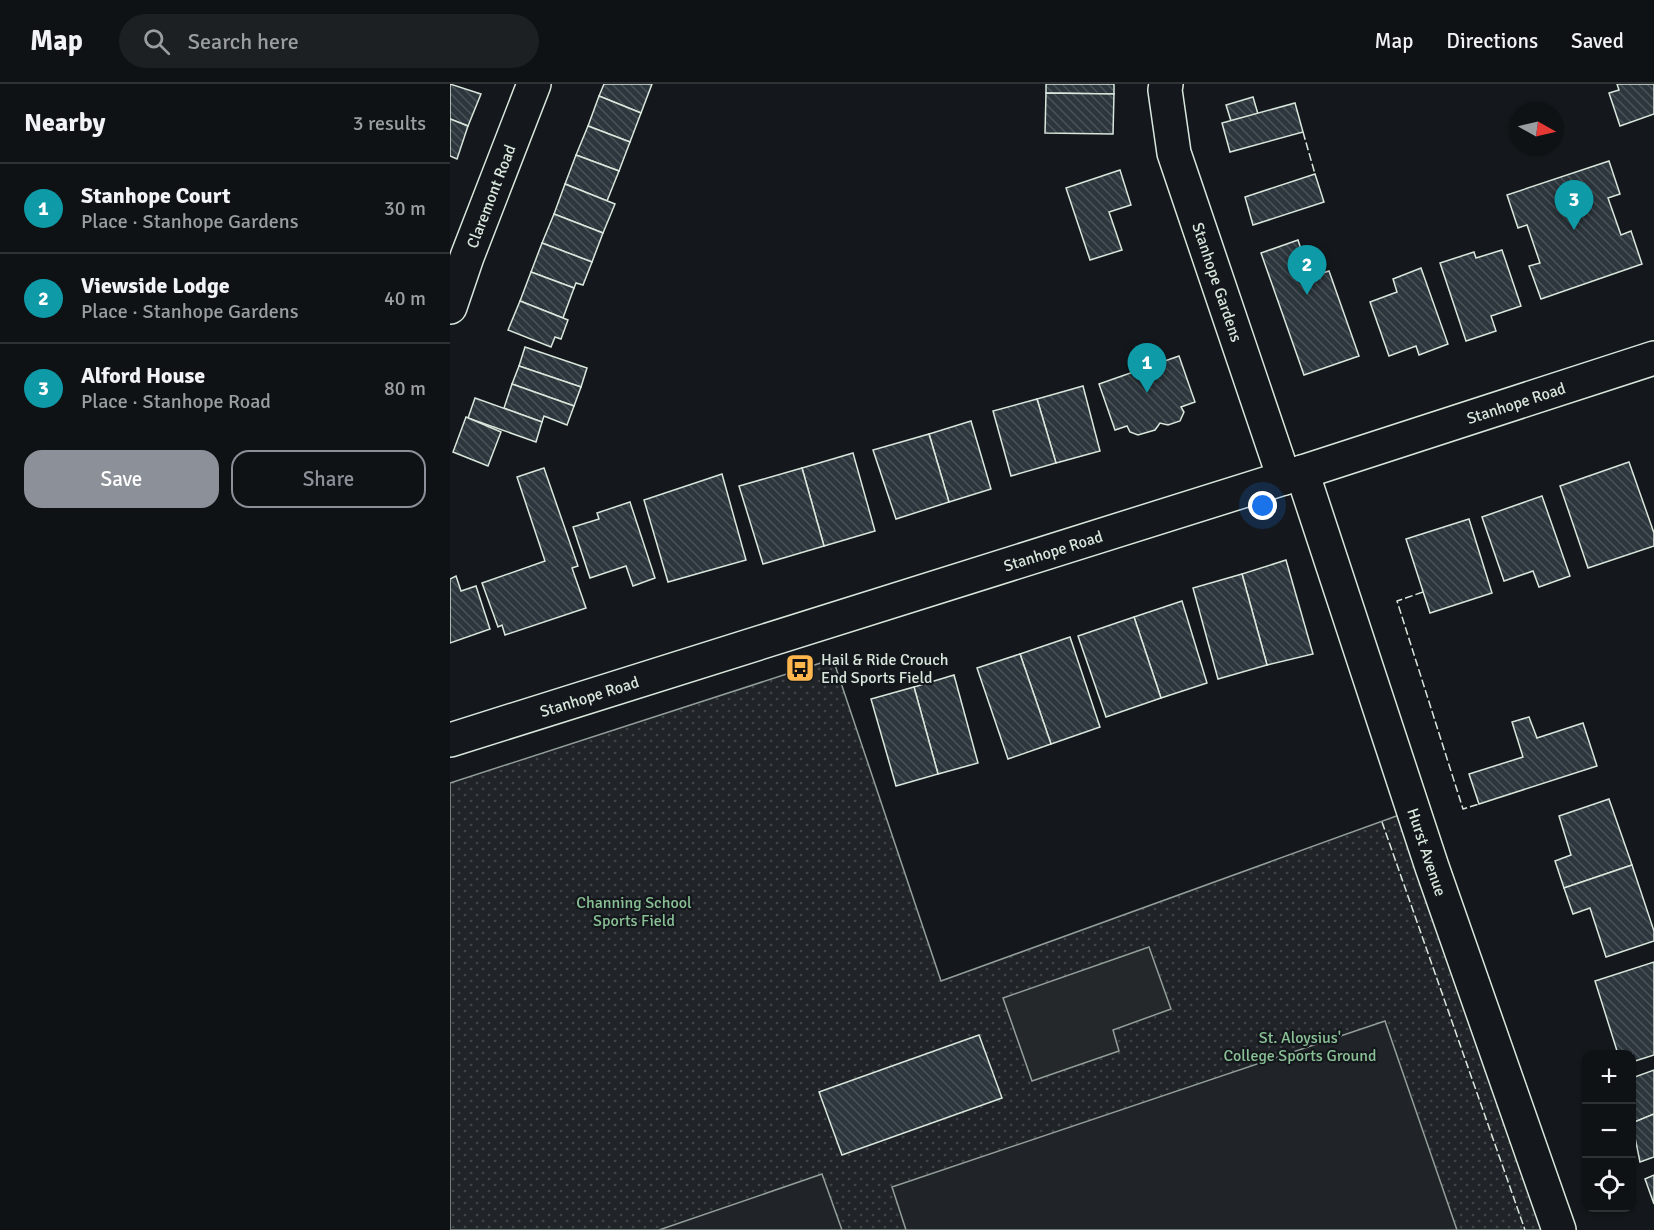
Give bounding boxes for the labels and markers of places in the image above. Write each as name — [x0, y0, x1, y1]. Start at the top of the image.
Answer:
pin: 3 — [1554, 180, 1594, 230]
pin: 2 — [1288, 246, 1326, 295]
pin: 1 — [1128, 344, 1166, 393]
place label: Hail & Ride Crouch End Sports Field — [821, 650, 948, 688]
bus stop icon: Hail & Ride Crouch End Sports Field — [784, 652, 816, 684]

